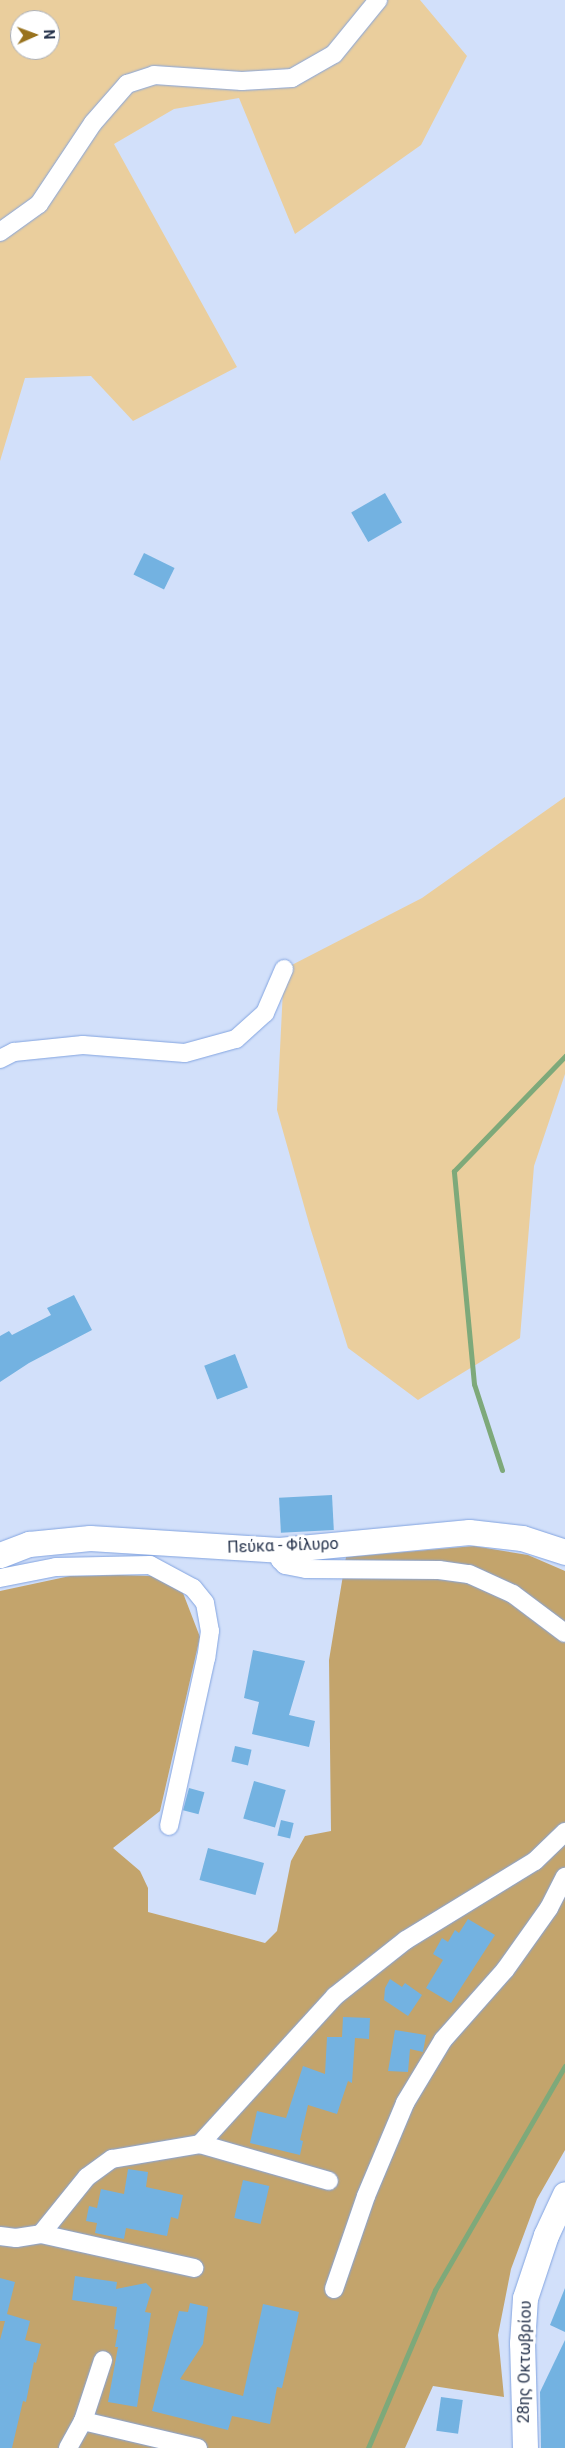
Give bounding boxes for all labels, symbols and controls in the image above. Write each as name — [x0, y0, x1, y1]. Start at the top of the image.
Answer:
north arrow — [10, 10, 60, 60]
text: N — [41, 29, 57, 40]
street label: Πεύκα - Φίλυρο — [227, 1534, 339, 1558]
street label: 28ης Οκτωβρίου — [514, 2301, 536, 2423]

